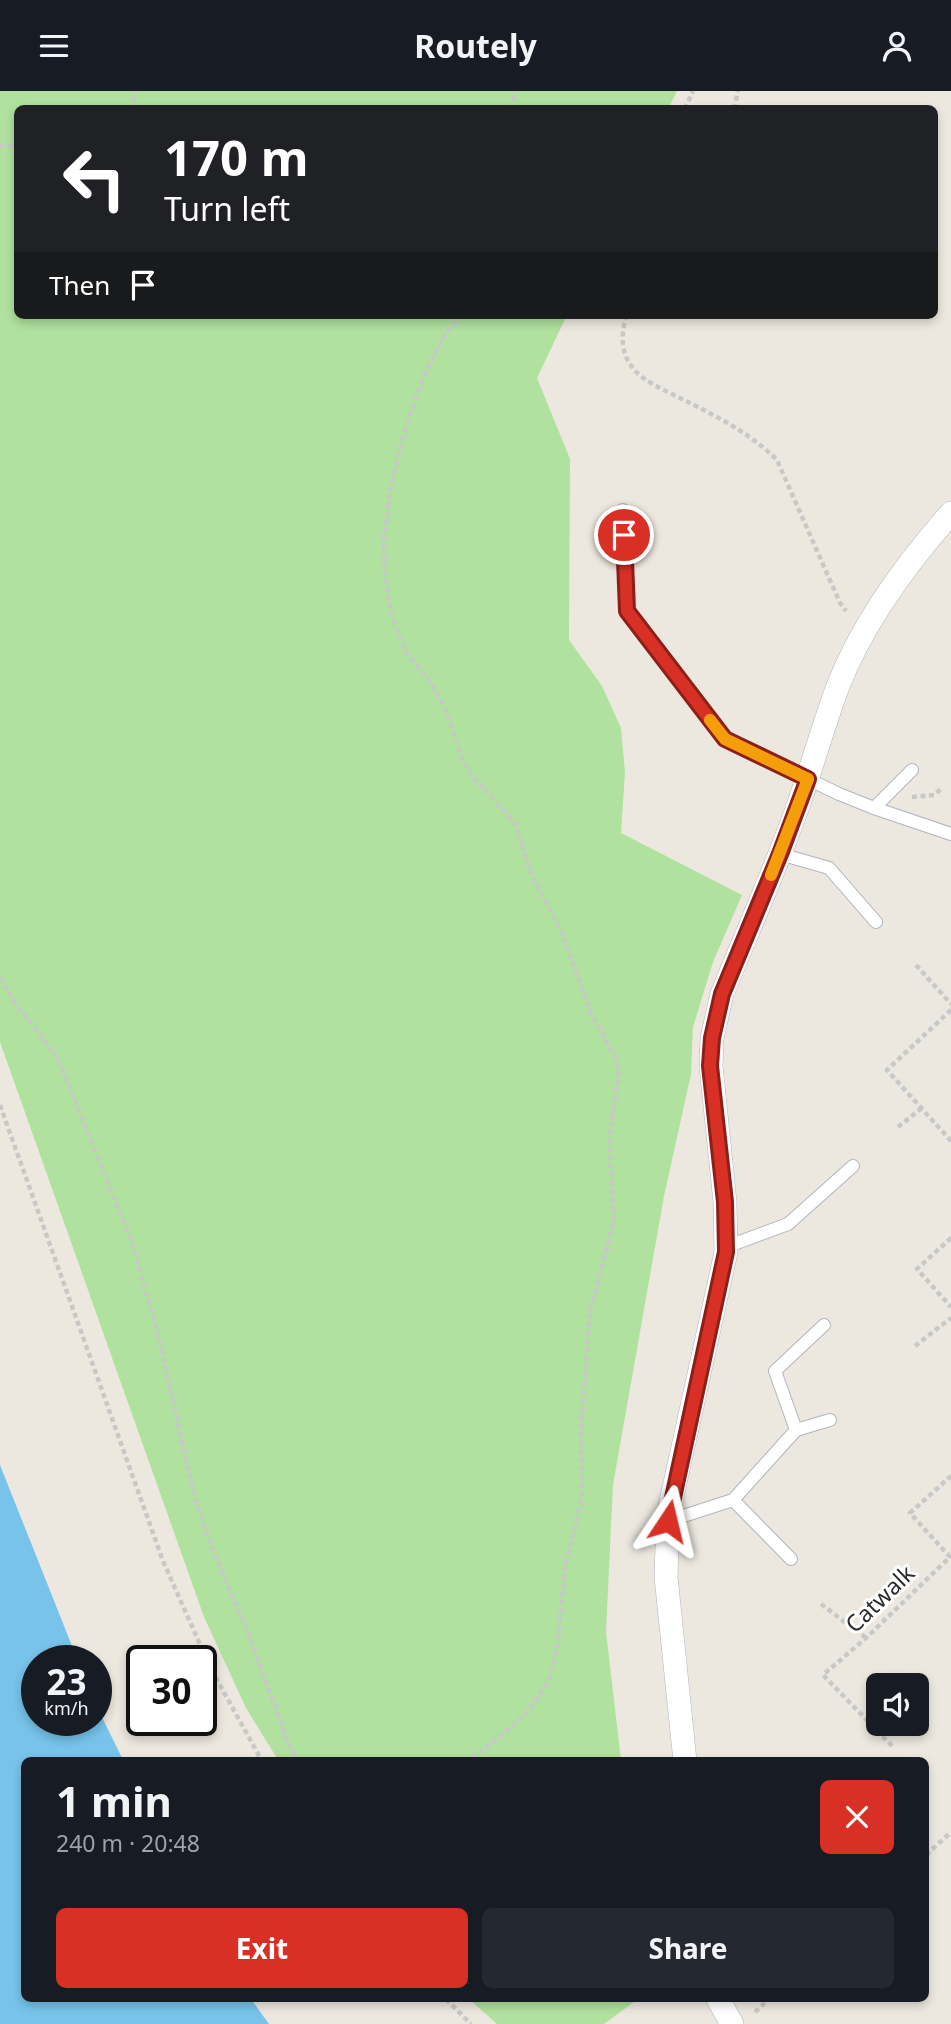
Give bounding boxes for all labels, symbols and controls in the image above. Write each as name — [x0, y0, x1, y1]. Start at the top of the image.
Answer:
text: Routely — [414, 24, 537, 67]
icon: menu — [35, 27, 73, 65]
icon: person — [878, 27, 916, 65]
text: 170 m — [164, 124, 309, 190]
icon: left — [49, 133, 140, 224]
text: Turn left — [164, 187, 290, 230]
icon: arrive — [124, 266, 162, 304]
text: Then — [49, 267, 110, 303]
pin — [594, 505, 654, 565]
icon: arrive — [605, 516, 643, 554]
position arrow — [631, 1484, 705, 1558]
street label: Catwalk — [838, 1557, 921, 1639]
speed limit sign: 30 — [126, 1645, 217, 1736]
text: 23 — [46, 1658, 87, 1705]
map controls — [866, 1673, 929, 1736]
button: sound — [866, 1673, 929, 1736]
text: km/h — [44, 1696, 89, 1720]
text: 1 min — [56, 1772, 172, 1829]
button: close — [820, 1780, 894, 1854]
text: 240 m · 20:48 — [56, 1827, 200, 1859]
button: Exit — [56, 1908, 468, 1988]
button: Share — [482, 1908, 894, 1988]

